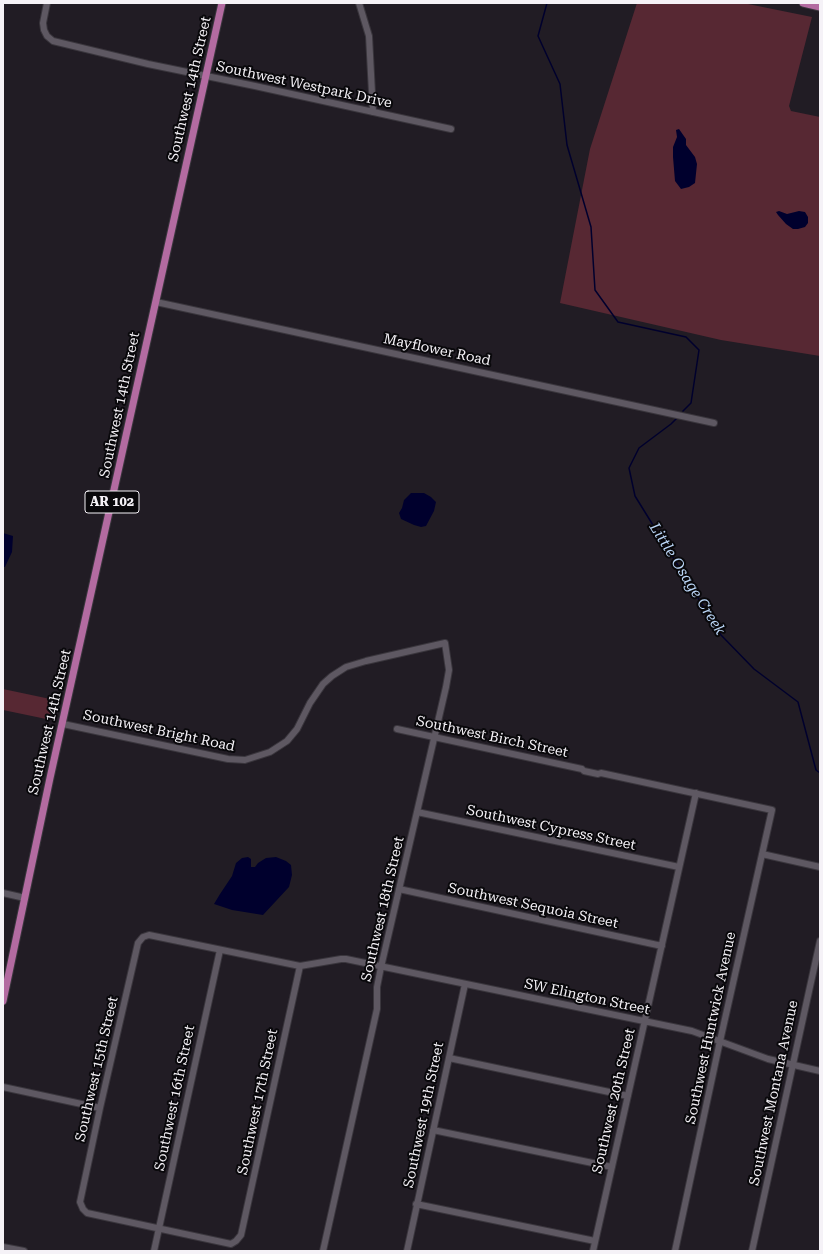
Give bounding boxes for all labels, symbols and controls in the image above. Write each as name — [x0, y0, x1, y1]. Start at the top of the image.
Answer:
street label: Southwest 14th Street — [165, 15, 215, 163]
street label: Southwest Westpark Drive — [215, 58, 393, 112]
street label: Mayflower Road — [382, 330, 492, 370]
street label: Southwest 14th Street — [96, 331, 144, 479]
road number: AR 102 — [85, 491, 139, 513]
water label: Little Osage Creek — [645, 520, 729, 638]
street label: Southwest 14th Street — [25, 648, 75, 796]
street label: Southwest Bright Road — [82, 707, 236, 755]
street label: Southwest Birch Street — [415, 713, 569, 761]
street label: Southwest Cypress Street — [465, 802, 637, 854]
street label: Southwest 18th Street — [358, 835, 408, 983]
street label: Southwest Sequoia Street — [446, 880, 620, 932]
street label: Southwest Huntwick Avenue — [682, 930, 740, 1126]
street label: SW Elington Street — [523, 976, 651, 1018]
street label: Southwest 15th Street — [72, 995, 122, 1143]
street label: Southwest Montana Avenue — [746, 999, 802, 1187]
street label: Southwest 16th Street — [151, 1024, 199, 1172]
street label: Southwest 20th Street — [589, 1027, 639, 1175]
street label: Southwest 17th Street — [234, 1028, 282, 1176]
street label: Southwest 19th Street — [400, 1041, 448, 1189]

